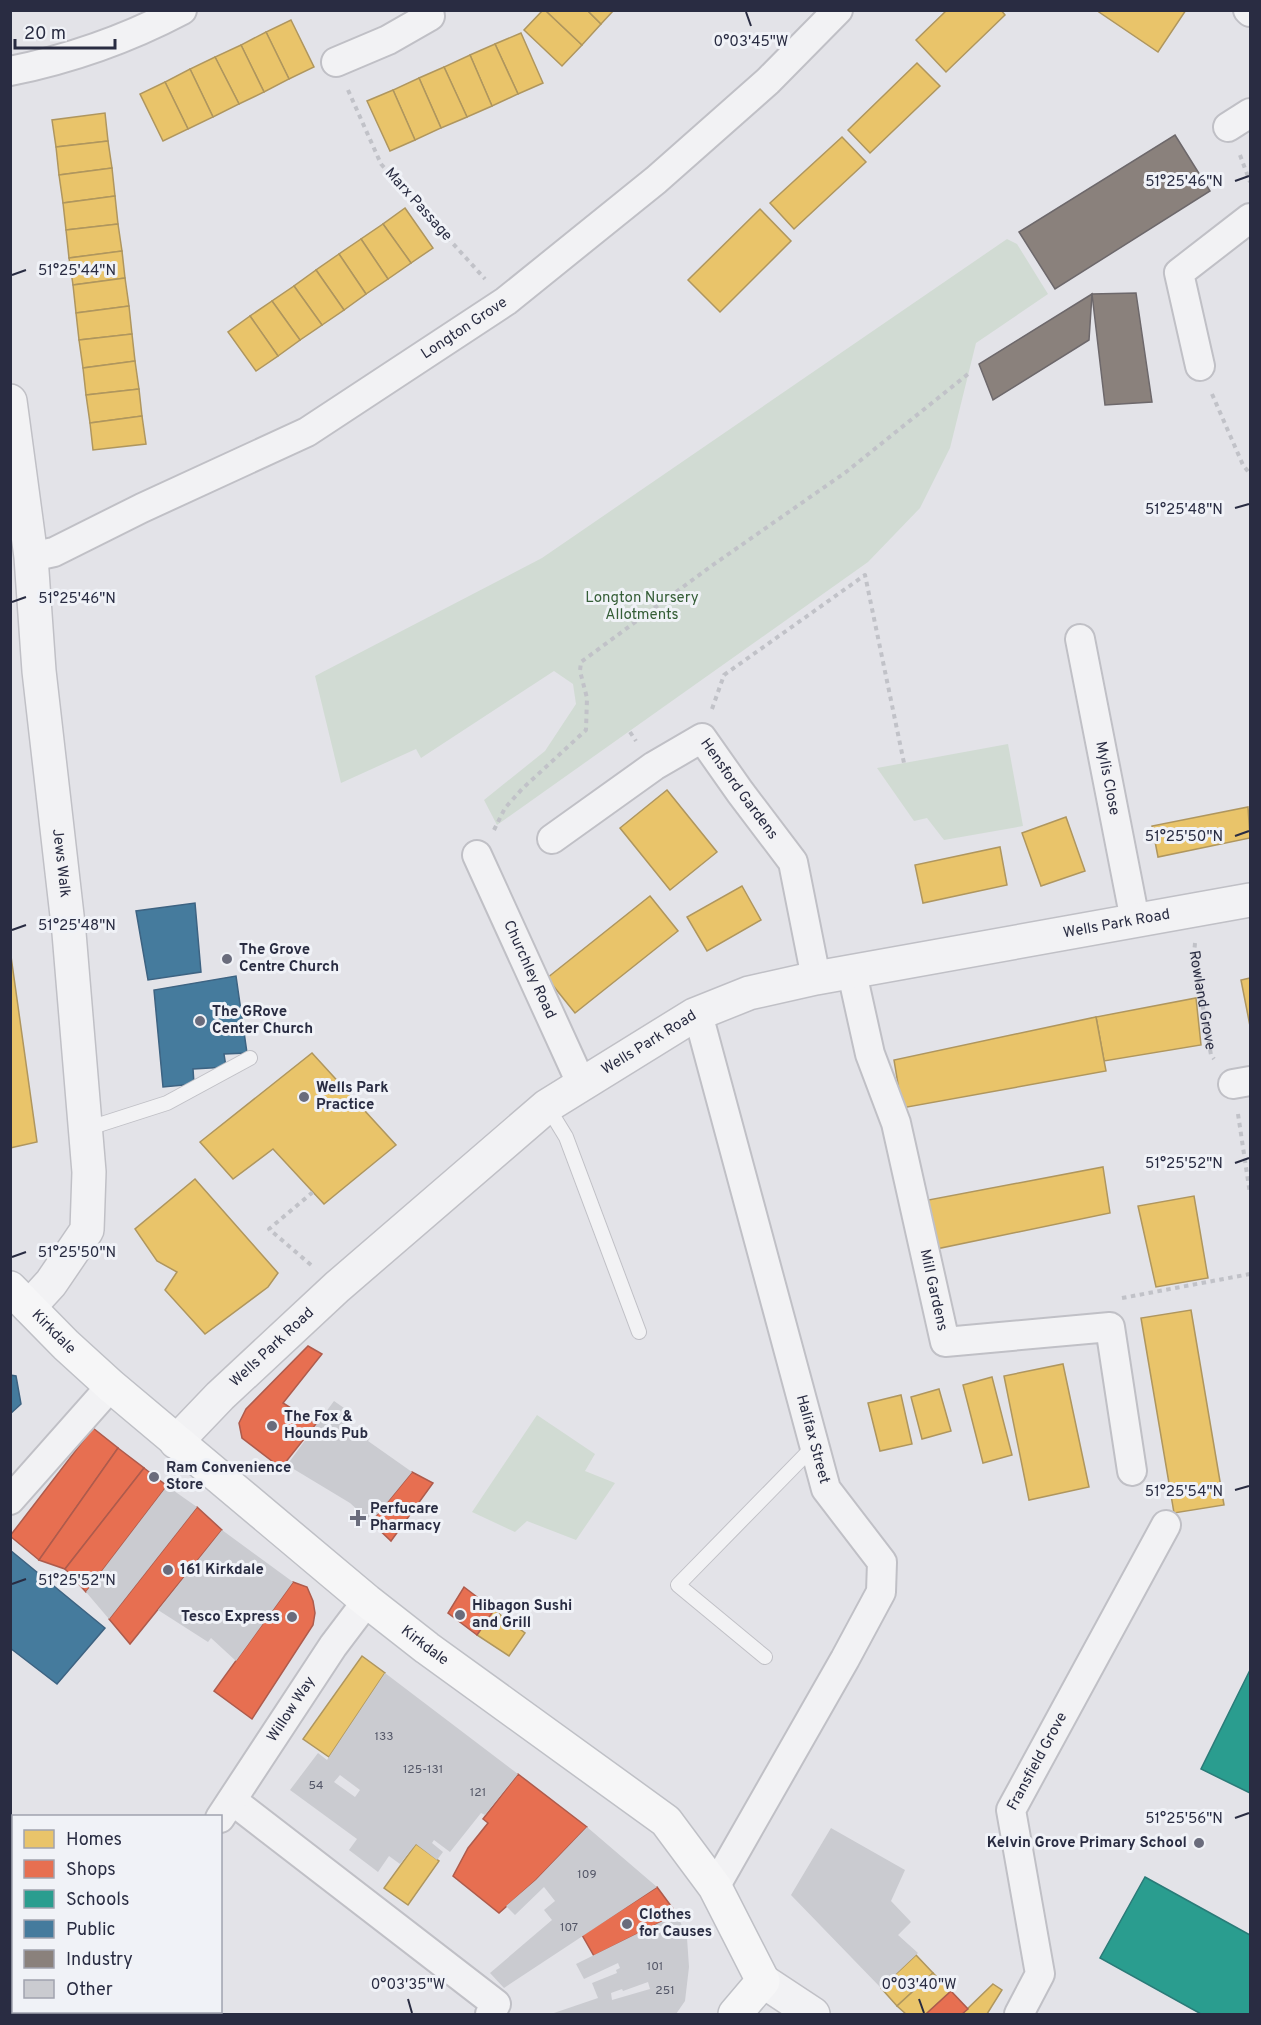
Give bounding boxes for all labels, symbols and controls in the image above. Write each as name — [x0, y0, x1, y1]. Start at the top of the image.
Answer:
scale bar — [15, 12, 116, 50]
text: 20 m — [24, 23, 66, 46]
text: 0°03'45"W — [714, 33, 788, 52]
street label: Marx Passage — [380, 164, 456, 246]
text: 51°25'46"N — [1145, 173, 1223, 192]
text: 51°25'44"N — [38, 262, 116, 281]
street label: Longton Grove — [418, 293, 511, 364]
text: 51°25'48"N — [1145, 501, 1223, 520]
park label: Longton Nursery Allotments — [585, 589, 699, 625]
text: 51°25'46"N — [38, 590, 116, 609]
street label: Hensford Gardens — [696, 735, 782, 843]
street label: Mylis Close — [1091, 740, 1124, 817]
street label: Jews Walk — [48, 828, 74, 898]
text: 51°25'50"N — [1145, 828, 1223, 847]
street label: Wells Park Road — [1062, 905, 1171, 943]
text: 51°25'48"N — [38, 917, 116, 936]
street label: Churchley Road — [499, 917, 560, 1022]
place label: The Grove Centre Church — [239, 941, 339, 977]
street label: Rowland Grove — [1184, 949, 1220, 1052]
marker: The Grove Centre Church — [220, 952, 234, 966]
place label: The GRove Center Church — [212, 1003, 313, 1039]
street label: Wells Park Road — [598, 1006, 700, 1079]
marker: The GRove Center Church — [193, 1014, 207, 1028]
place label: Wells Park Practice — [316, 1079, 389, 1115]
marker: Wells Park Practice — [297, 1090, 311, 1104]
text: 51°25'52"N — [1145, 1155, 1223, 1174]
text: 51°25'50"N — [38, 1244, 116, 1263]
street label: Mill Gardens — [915, 1247, 952, 1333]
street label: Wells Park Road — [226, 1304, 318, 1391]
street label: Kirkdale — [27, 1306, 80, 1359]
street label: Halifax Street — [792, 1393, 834, 1486]
place label: The Fox & Hounds Pub — [284, 1408, 368, 1444]
marker: The Fox & Hounds Pub — [265, 1419, 279, 1433]
place label: Ram Convenience Store — [166, 1459, 291, 1495]
marker: Ram Convenience Store — [147, 1470, 161, 1484]
text: 51°25'54"N — [1145, 1483, 1223, 1502]
place label: Perfucare Pharmacy — [370, 1500, 442, 1536]
marker: Perfucare Pharmacy — [351, 1511, 365, 1525]
place label: 161 Kirkdale — [180, 1561, 264, 1580]
marker: 161 Kirkdale — [161, 1563, 175, 1577]
text: 51°25'52"N — [38, 1572, 116, 1591]
place label: Hibagon Sushi and Grill — [472, 1597, 572, 1633]
place label: Tesco Express — [181, 1608, 280, 1627]
marker: Hibagon Sushi and Grill — [453, 1608, 467, 1622]
marker: Tesco Express — [285, 1610, 299, 1624]
street label: Kirkdale — [397, 1621, 452, 1670]
street label: Willow Way — [263, 1673, 320, 1746]
street label: Fransfield Grove — [1003, 1709, 1072, 1814]
house number: 133 — [375, 1729, 393, 1745]
house number: 125-131 — [403, 1762, 443, 1778]
house number: 54 — [308, 1778, 324, 1794]
house number: 121 — [470, 1785, 486, 1801]
text: 51°25'56"N — [1145, 1810, 1223, 1829]
legend — [12, 1815, 222, 2013]
text: Homes — [66, 1829, 122, 1852]
place label: Kelvin Grove Primary School — [987, 1834, 1187, 1853]
marker: Kelvin Grove Primary School — [1192, 1836, 1206, 1850]
text: Shops — [66, 1859, 116, 1882]
house number: 109 — [577, 1867, 597, 1883]
text: Schools — [66, 1889, 129, 1912]
place label: Clothes for Causes — [639, 1906, 712, 1942]
marker: Clothes for Causes — [620, 1917, 634, 1931]
text: Public — [66, 1919, 116, 1942]
house number: 107 — [560, 1920, 578, 1936]
text: Industry — [66, 1949, 133, 1972]
house number: 101 — [647, 1959, 663, 1975]
text: 0°03'35"W — [371, 1976, 445, 1995]
text: 0°03'40"W — [881, 1976, 957, 1995]
text: Other — [66, 1979, 113, 2002]
house number: 251 — [655, 1983, 675, 1999]

